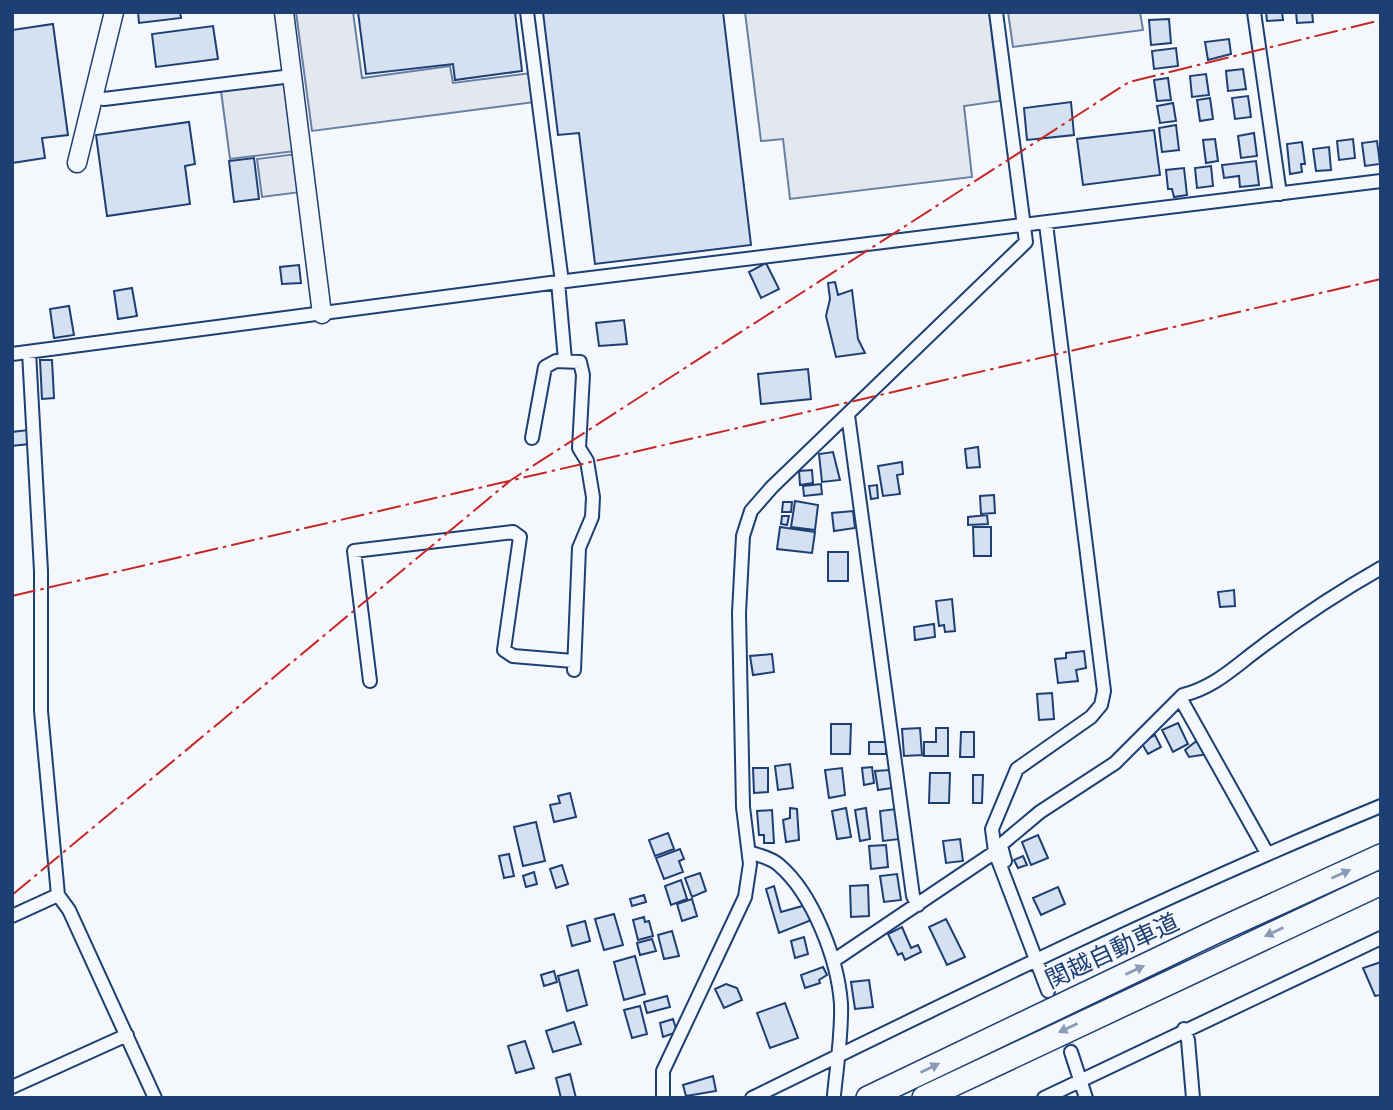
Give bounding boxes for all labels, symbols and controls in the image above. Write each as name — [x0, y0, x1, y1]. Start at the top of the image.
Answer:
one-way arrow — [1331, 868, 1352, 879]
street label: 関越自動車道 — [1041, 908, 1183, 993]
one-way arrow — [1264, 926, 1284, 938]
one-way arrow — [1125, 964, 1145, 975]
one-way arrow — [1058, 1022, 1078, 1034]
one-way arrow — [920, 1062, 940, 1074]

